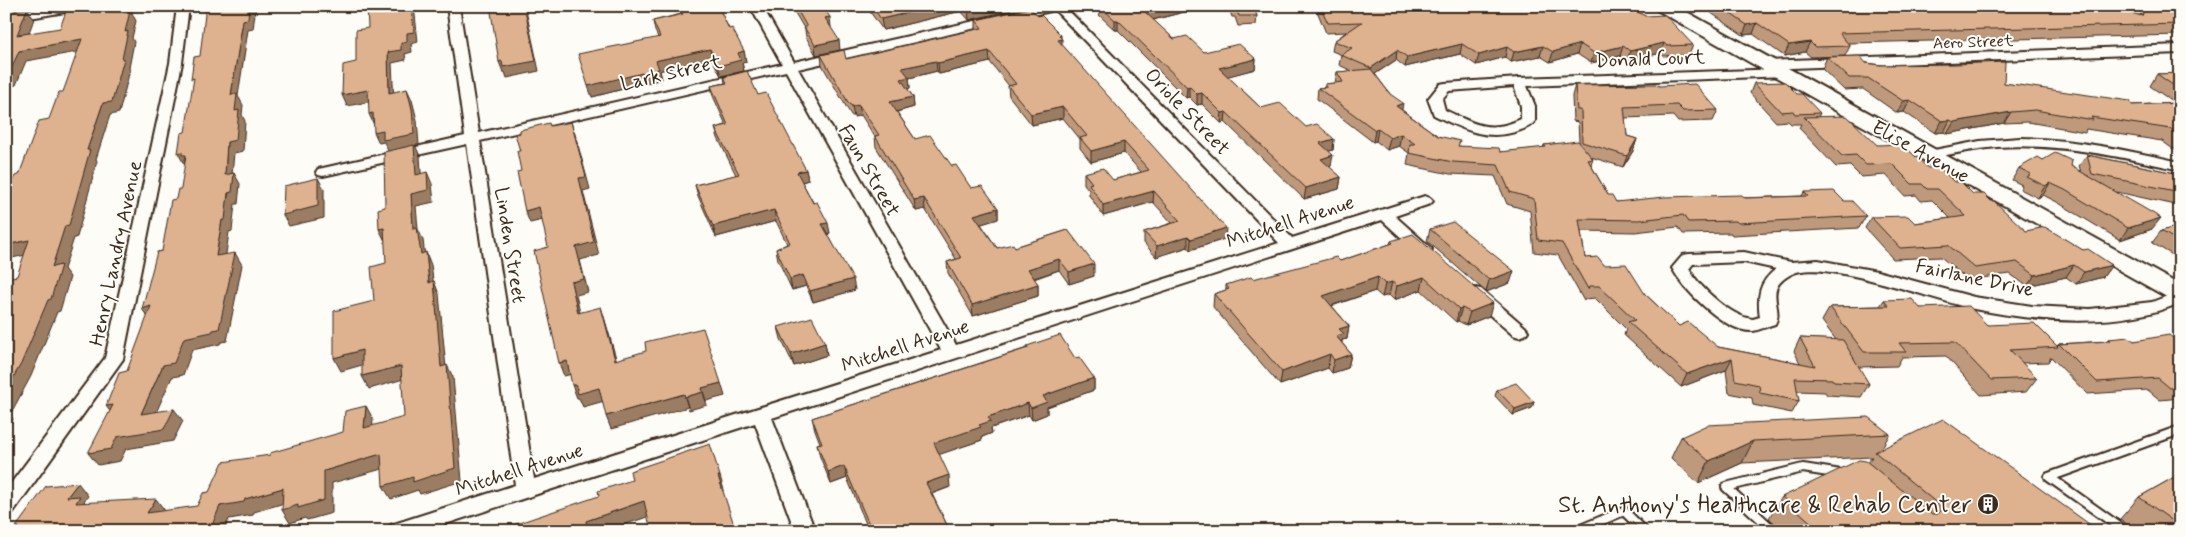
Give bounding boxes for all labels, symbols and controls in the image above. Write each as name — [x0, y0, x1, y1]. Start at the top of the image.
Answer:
street label: Aero Street — [1932, 31, 2014, 54]
street label: Donald Court — [1594, 44, 1706, 75]
street label: Lark Street — [618, 49, 725, 98]
street label: Oriole Street — [1138, 62, 1236, 162]
street label: Elise Avenue — [1867, 114, 1974, 190]
street label: Faun Street — [831, 120, 906, 222]
street label: Henry Landry Avenue — [84, 158, 149, 349]
street label: Linden Street — [487, 185, 532, 305]
street label: Mitchell Avenue — [1223, 189, 1358, 256]
street label: Fairlane Drive — [1913, 253, 2036, 304]
street label: Mitchell Avenue — [838, 313, 973, 380]
street label: Mitchell Avenue — [452, 437, 587, 504]
place label: St. Anthony's Healthcare & Rehab Center — [1558, 490, 1972, 521]
building icon: St. Anthony's Healthcare & Rehab Center — [1976, 492, 2000, 516]

